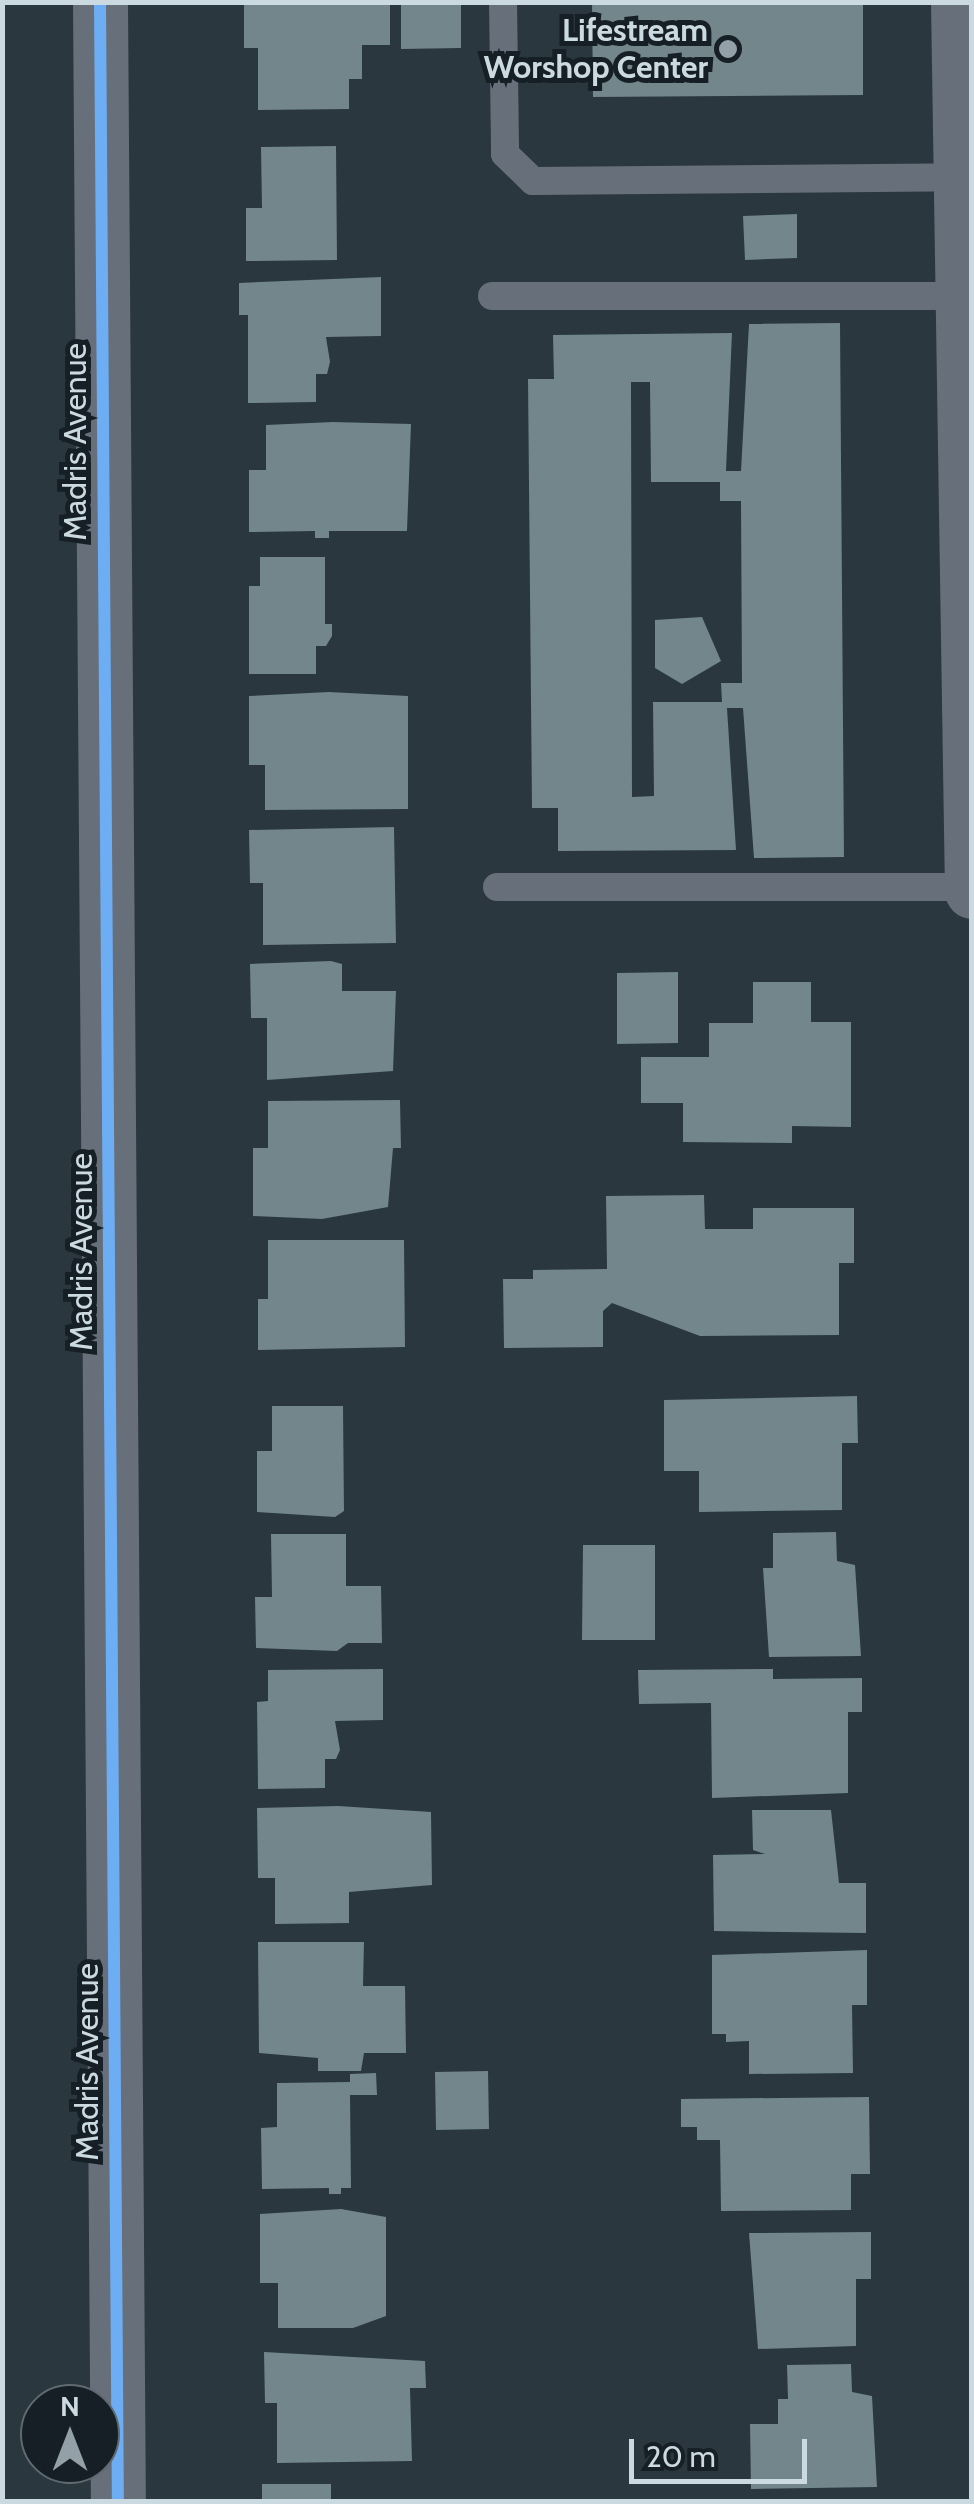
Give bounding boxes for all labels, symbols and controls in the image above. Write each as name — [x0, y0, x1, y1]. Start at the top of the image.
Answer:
place label: Lifestream Worshop Center — [484, 12, 708, 87]
marker: Lifestream Worshop Center — [717, 38, 739, 60]
street label: Madris Avenue — [56, 343, 94, 541]
street label: Madris Avenue — [62, 1153, 100, 1351]
street label: Madris Avenue — [68, 1963, 106, 2161]
north arrow — [20, 2384, 120, 2484]
text: N — [60, 2389, 80, 2423]
scale bar — [634, 2419, 812, 2481]
text: 20 m — [646, 2438, 716, 2475]

